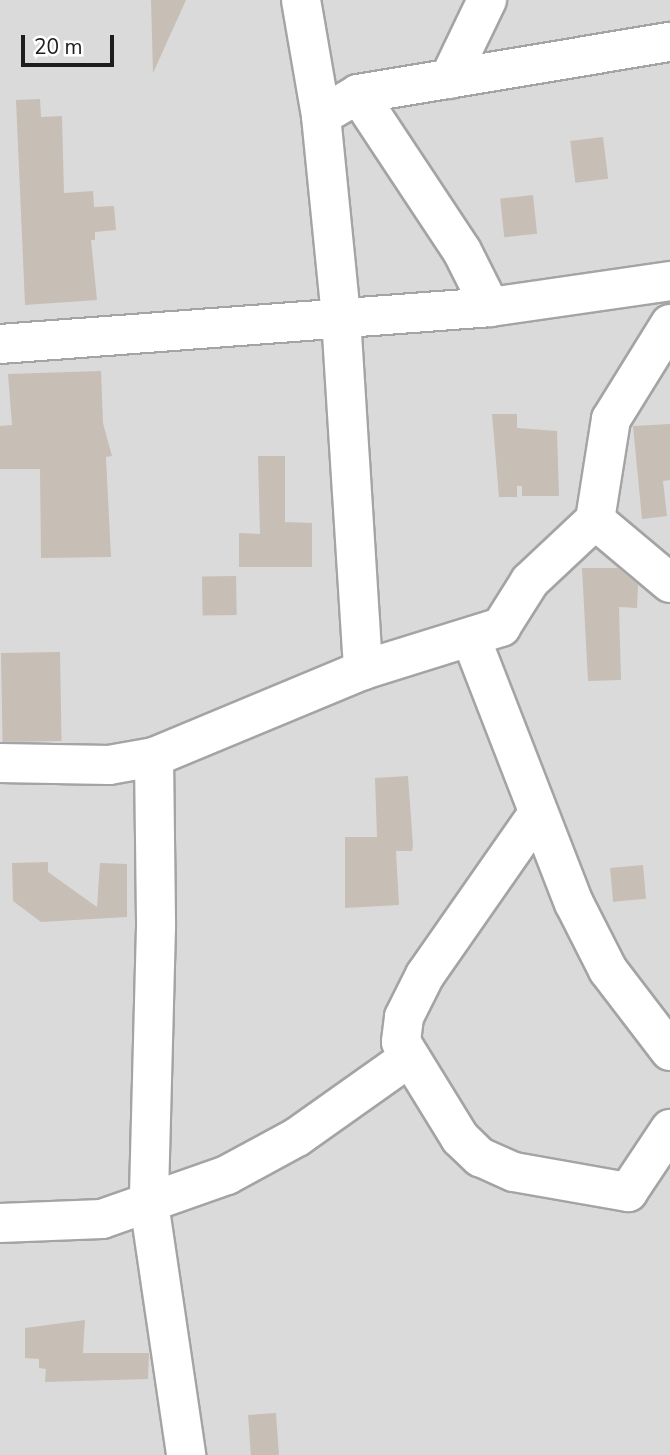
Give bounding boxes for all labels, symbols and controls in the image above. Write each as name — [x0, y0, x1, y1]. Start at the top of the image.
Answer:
scale bar — [24, 21, 117, 65]
text: 20 m — [34, 33, 83, 61]

